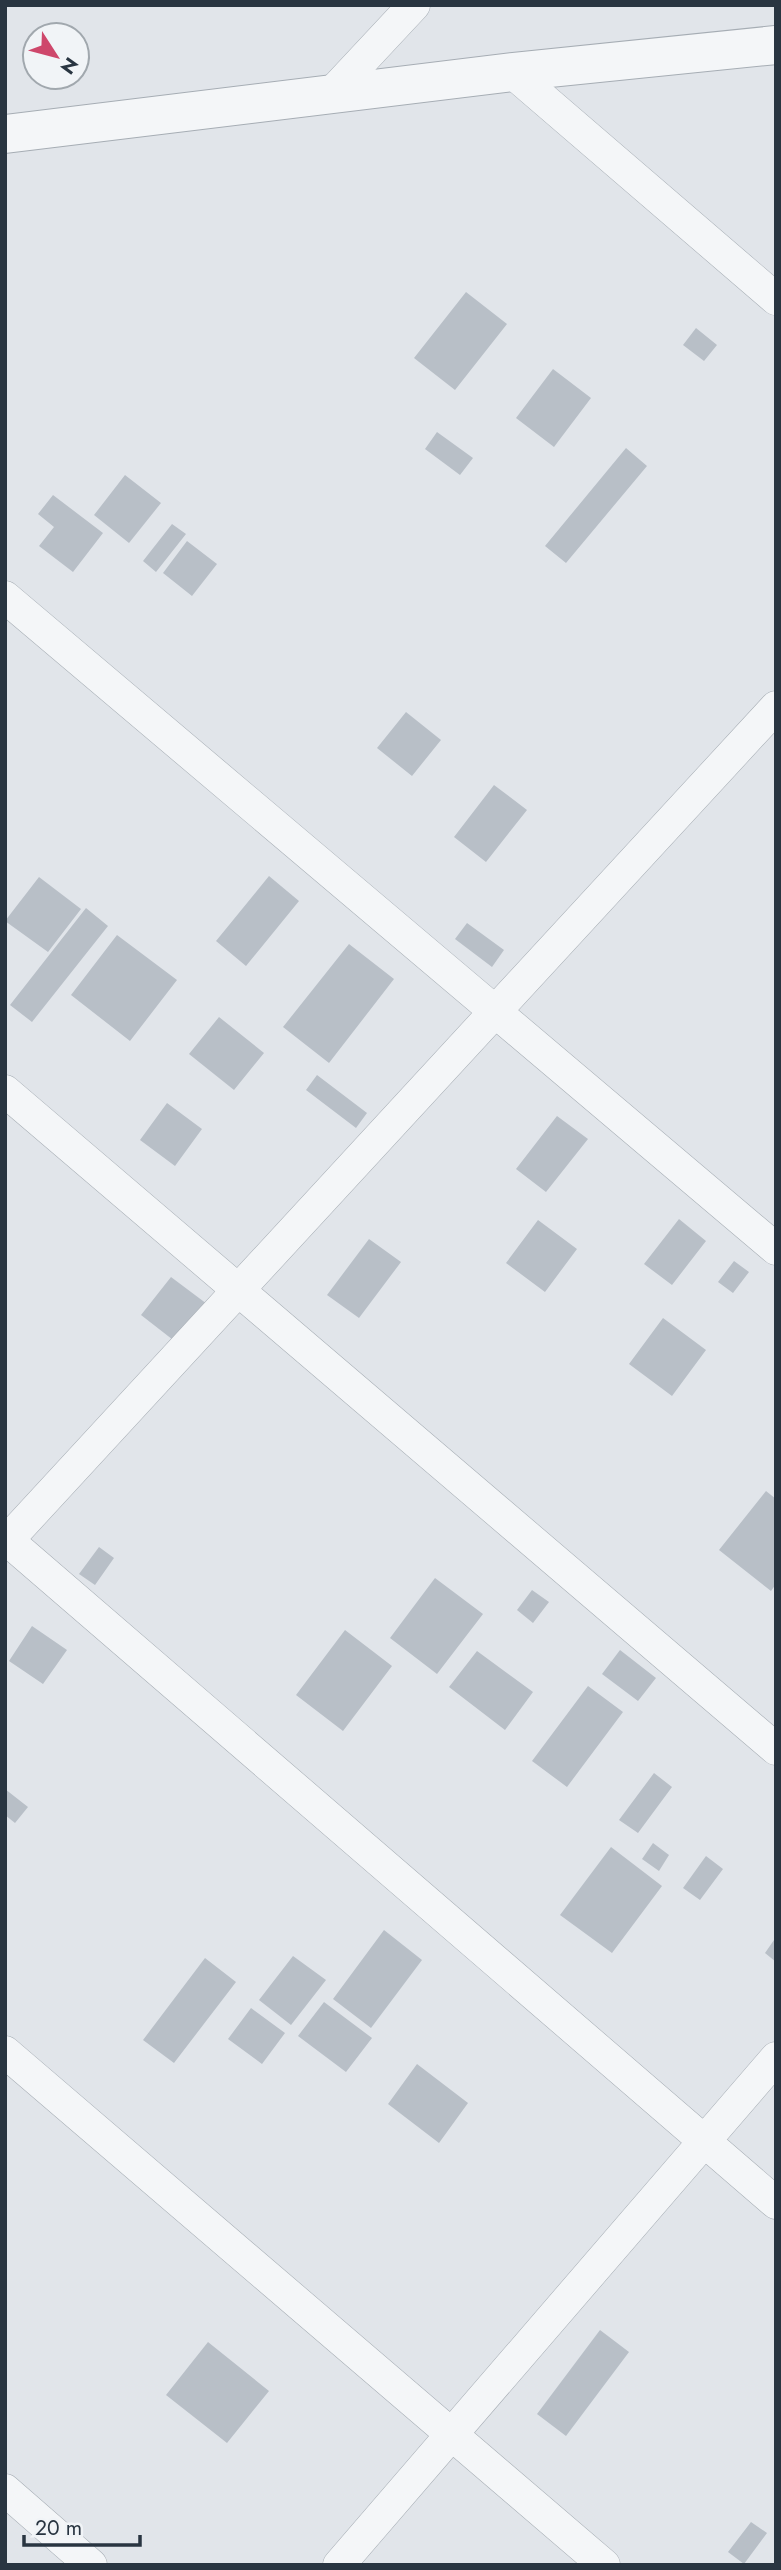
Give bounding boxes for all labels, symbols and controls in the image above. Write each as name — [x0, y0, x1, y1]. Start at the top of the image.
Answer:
north arrow — [21, 21, 91, 91]
text: N — [54, 52, 85, 80]
scale bar — [24, 2504, 140, 2548]
text: 20 m — [35, 2513, 82, 2543]

